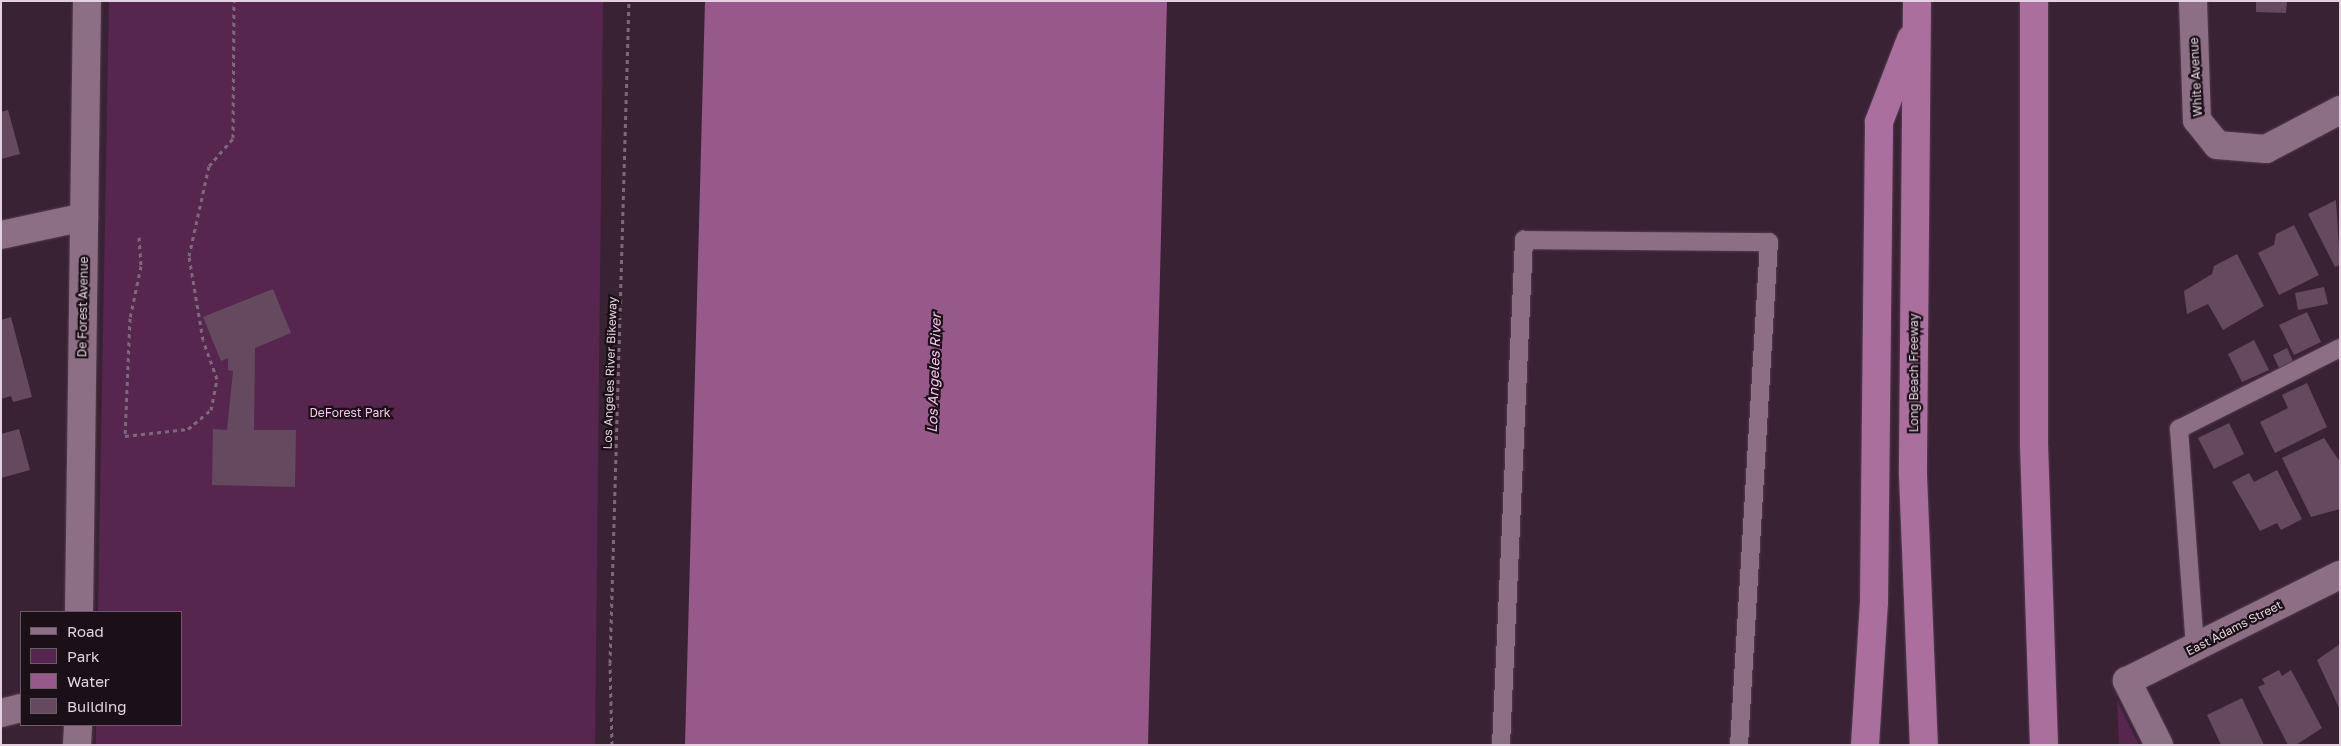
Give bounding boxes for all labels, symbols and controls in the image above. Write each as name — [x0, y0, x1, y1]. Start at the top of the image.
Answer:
street label: White Avenue — [2187, 37, 2205, 117]
street label: De Forest Avenue — [75, 257, 91, 357]
street label: Los Angeles River Bikeway — [600, 296, 620, 450]
water label: Los Angeles River — [924, 313, 944, 433]
street label: Long Beach Freeway — [1907, 314, 1921, 432]
park label: DeForest Park — [309, 406, 391, 420]
street label: East Adams Street — [2184, 598, 2284, 658]
legend — [20, 611, 182, 726]
text: Road — [67, 622, 104, 640]
text: Park — [67, 647, 99, 665]
text: Water — [67, 672, 110, 690]
text: Building — [67, 697, 127, 715]

